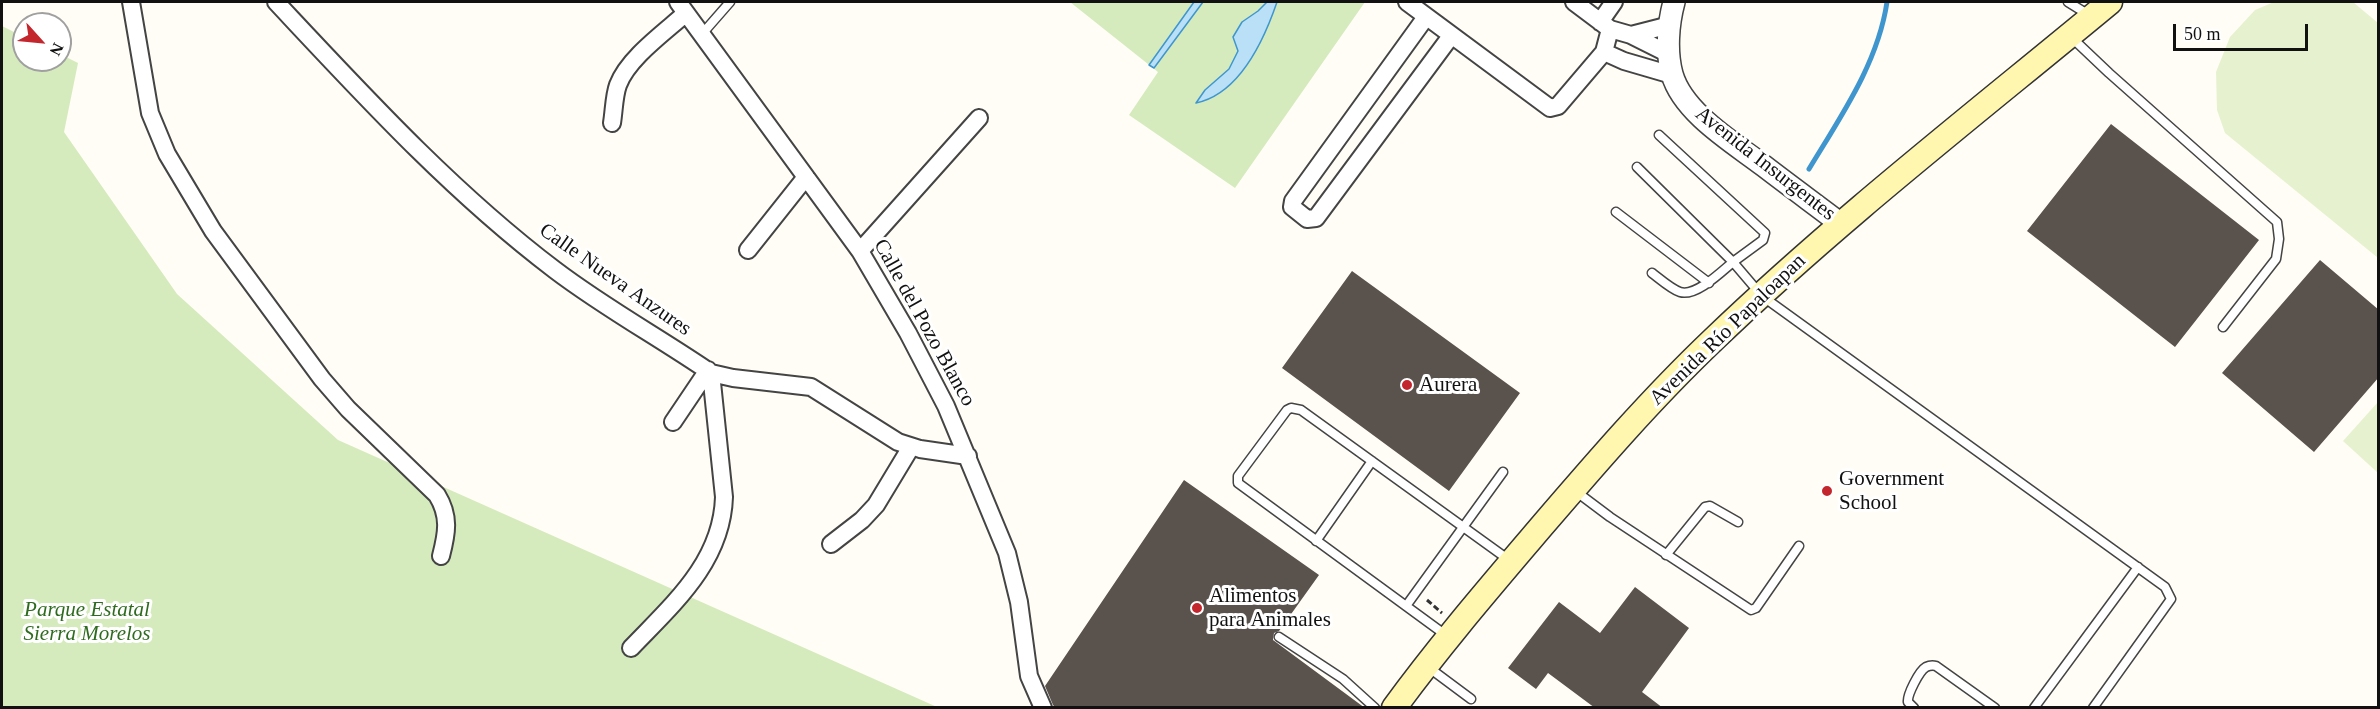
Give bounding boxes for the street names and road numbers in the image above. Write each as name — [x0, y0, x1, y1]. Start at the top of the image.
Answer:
street label: Avenida Insurgentes — [1690, 101, 1840, 227]
street label: Calle Nueva Anzures — [534, 218, 696, 342]
street label: Calle del Pozo Blanco — [868, 235, 980, 411]
street label: Avenida Río Papaloapan — [1645, 249, 1811, 411]

